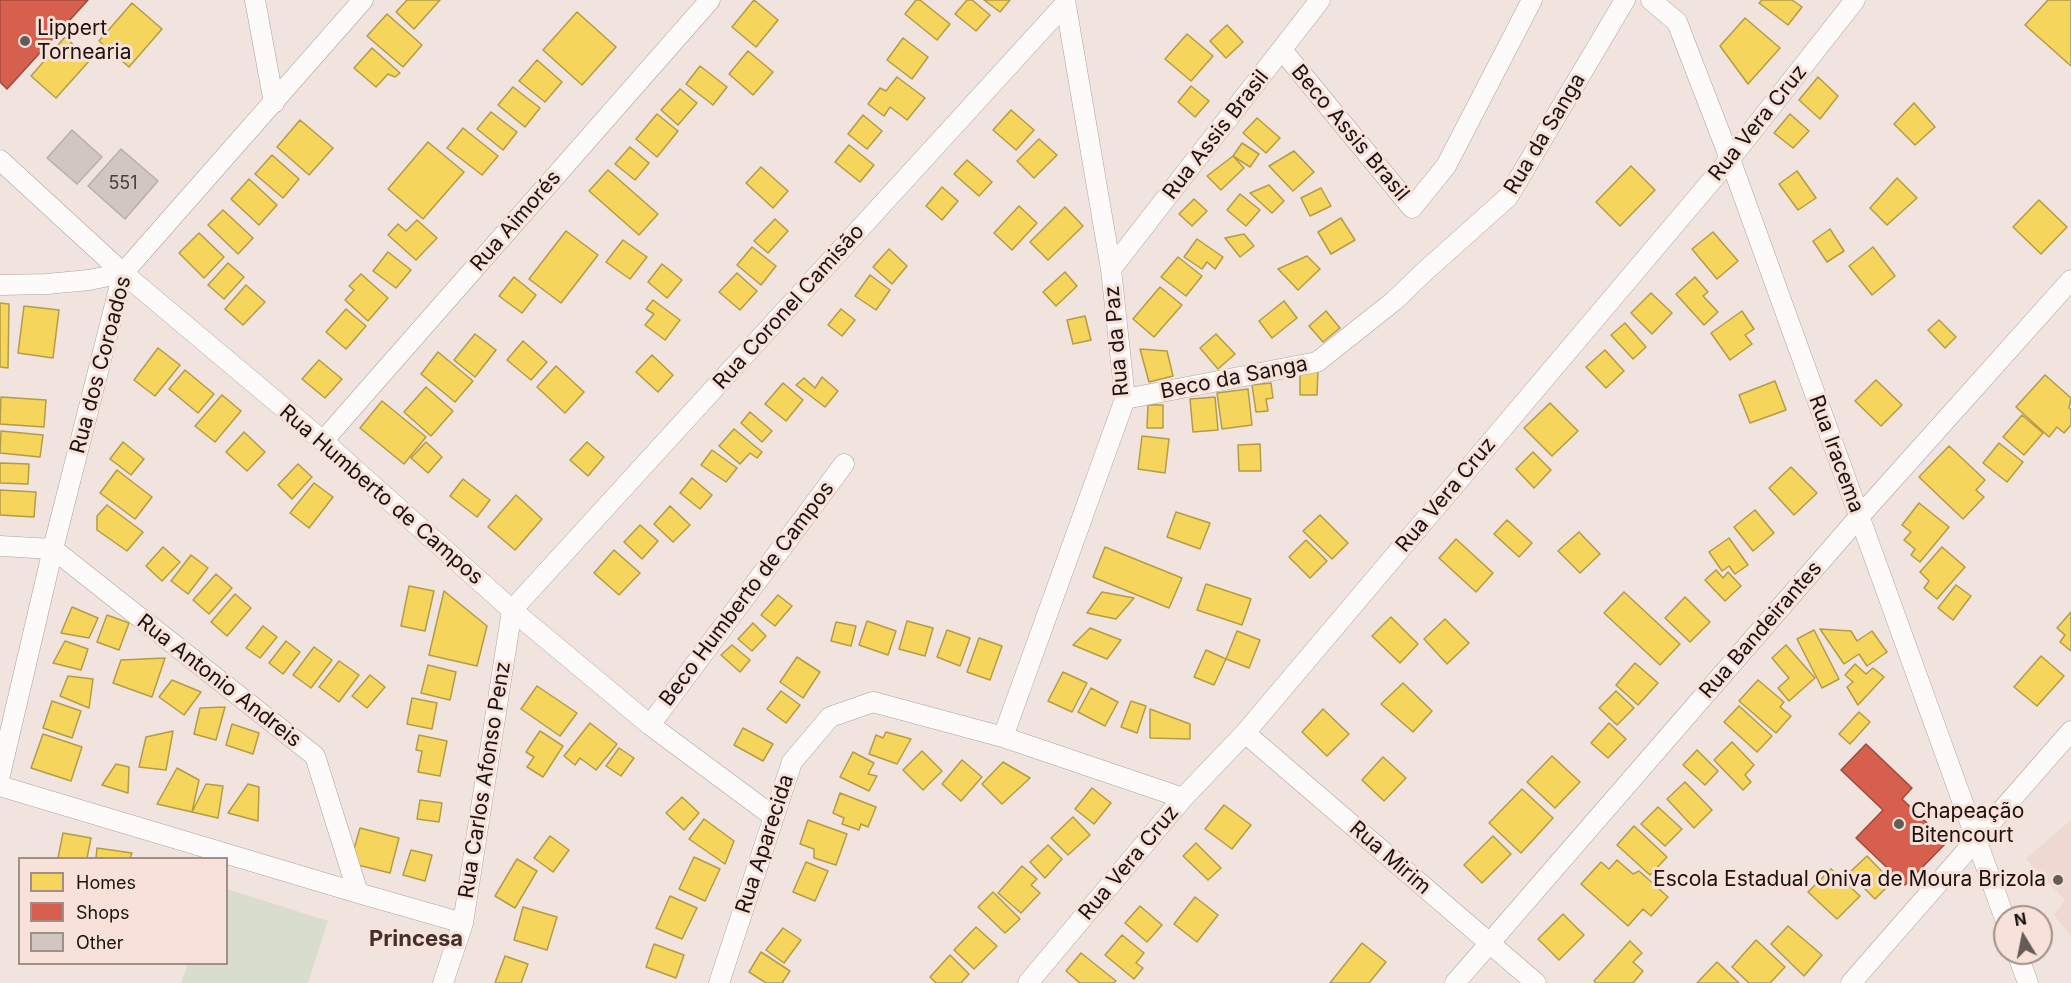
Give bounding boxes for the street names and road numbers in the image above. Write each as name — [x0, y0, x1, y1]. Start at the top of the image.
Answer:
street label: Beco Assis Brasil — [1286, 60, 1414, 206]
street label: Rua Vera Cruz — [1703, 60, 1813, 186]
street label: Rua Assis Brasil — [1158, 65, 1274, 205]
street label: Rua da Sanga — [1499, 69, 1591, 199]
street label: Rua Aimorés — [465, 165, 567, 277]
street label: Rua Coronel Camisão — [708, 219, 870, 395]
street label: Rua dos Coroados — [65, 274, 137, 456]
street label: Rua da Paz — [1100, 285, 1134, 397]
street label: Beco da Sanga — [1158, 351, 1310, 405]
street label: Rua Iracema — [1803, 392, 1869, 516]
street label: Rua Humberto de Campos — [274, 400, 488, 590]
street label: Rua Vera Cruz — [1391, 432, 1501, 558]
street label: Beco Humberto de Campos — [654, 477, 840, 711]
street label: Rua Bandeirantes — [1694, 556, 1828, 704]
street label: Rua Antonio Andreis — [132, 609, 306, 753]
street label: Rua Carlos Afonso Penz — [454, 660, 516, 900]
street label: Rua Aparecida — [731, 771, 799, 917]
street label: Rua Vera Cruz — [1074, 800, 1184, 926]
street label: Rua Mirim — [1344, 816, 1436, 900]

